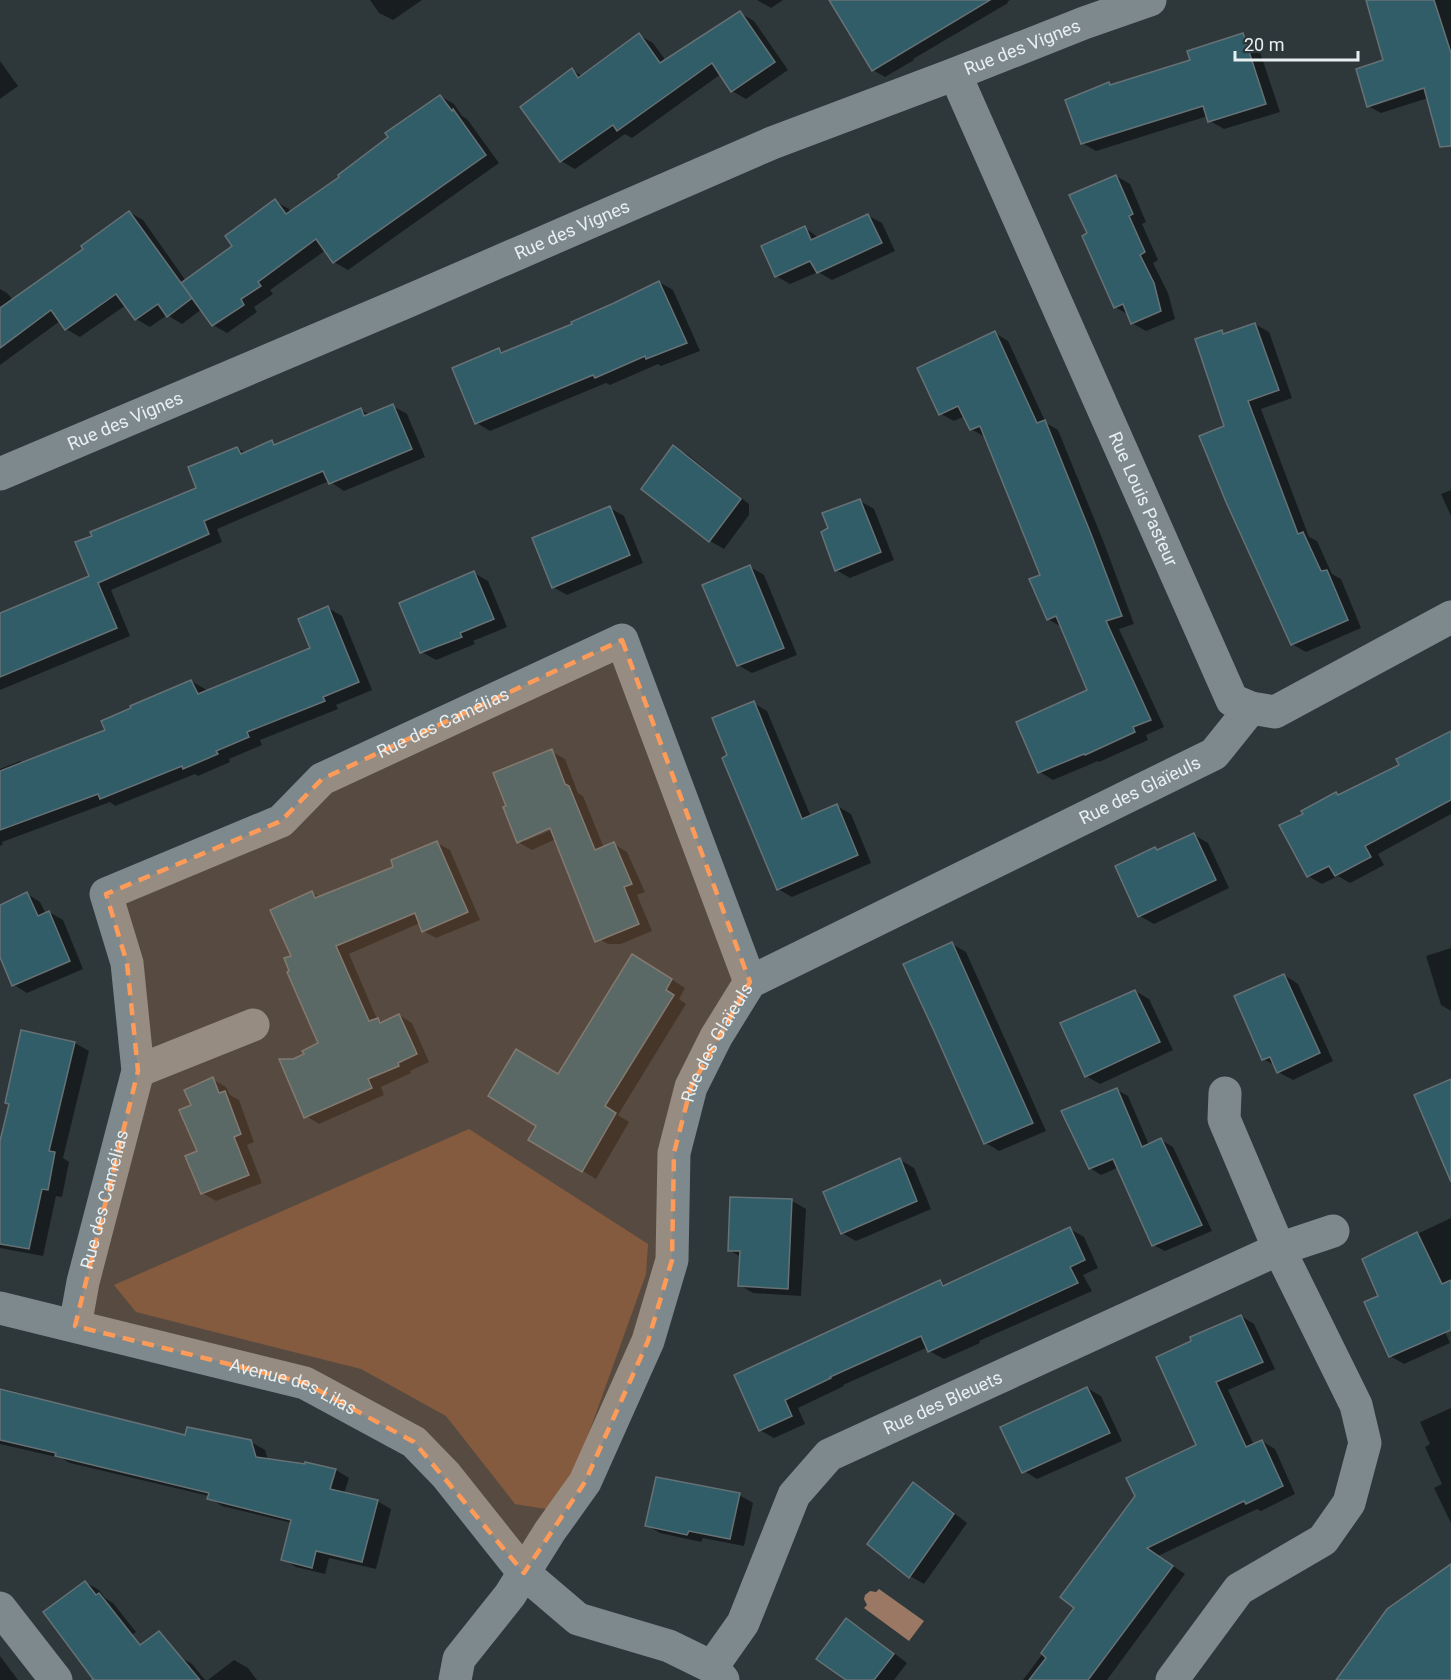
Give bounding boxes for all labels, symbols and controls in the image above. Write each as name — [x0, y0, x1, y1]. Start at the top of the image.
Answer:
street label: Rue des Vignes — [961, 14, 1083, 79]
scale bar — [1235, 24, 1358, 62]
text: 20 m — [1244, 34, 1284, 55]
street label: Rue des Vignes — [511, 195, 633, 264]
street label: Rue des Vignes — [64, 387, 186, 454]
street label: Rue Louis Pasteur — [1105, 429, 1183, 570]
street label: Rue des Camélias — [373, 683, 512, 762]
street label: Rue des Glaïeuls — [1076, 751, 1204, 829]
street label: Rue des Glaïeuls — [677, 979, 757, 1104]
street label: Rue des Camélias — [76, 1127, 132, 1271]
street label: Avenue des Lilas — [228, 1354, 360, 1419]
street label: Rue des Bleuets — [880, 1366, 1005, 1439]

